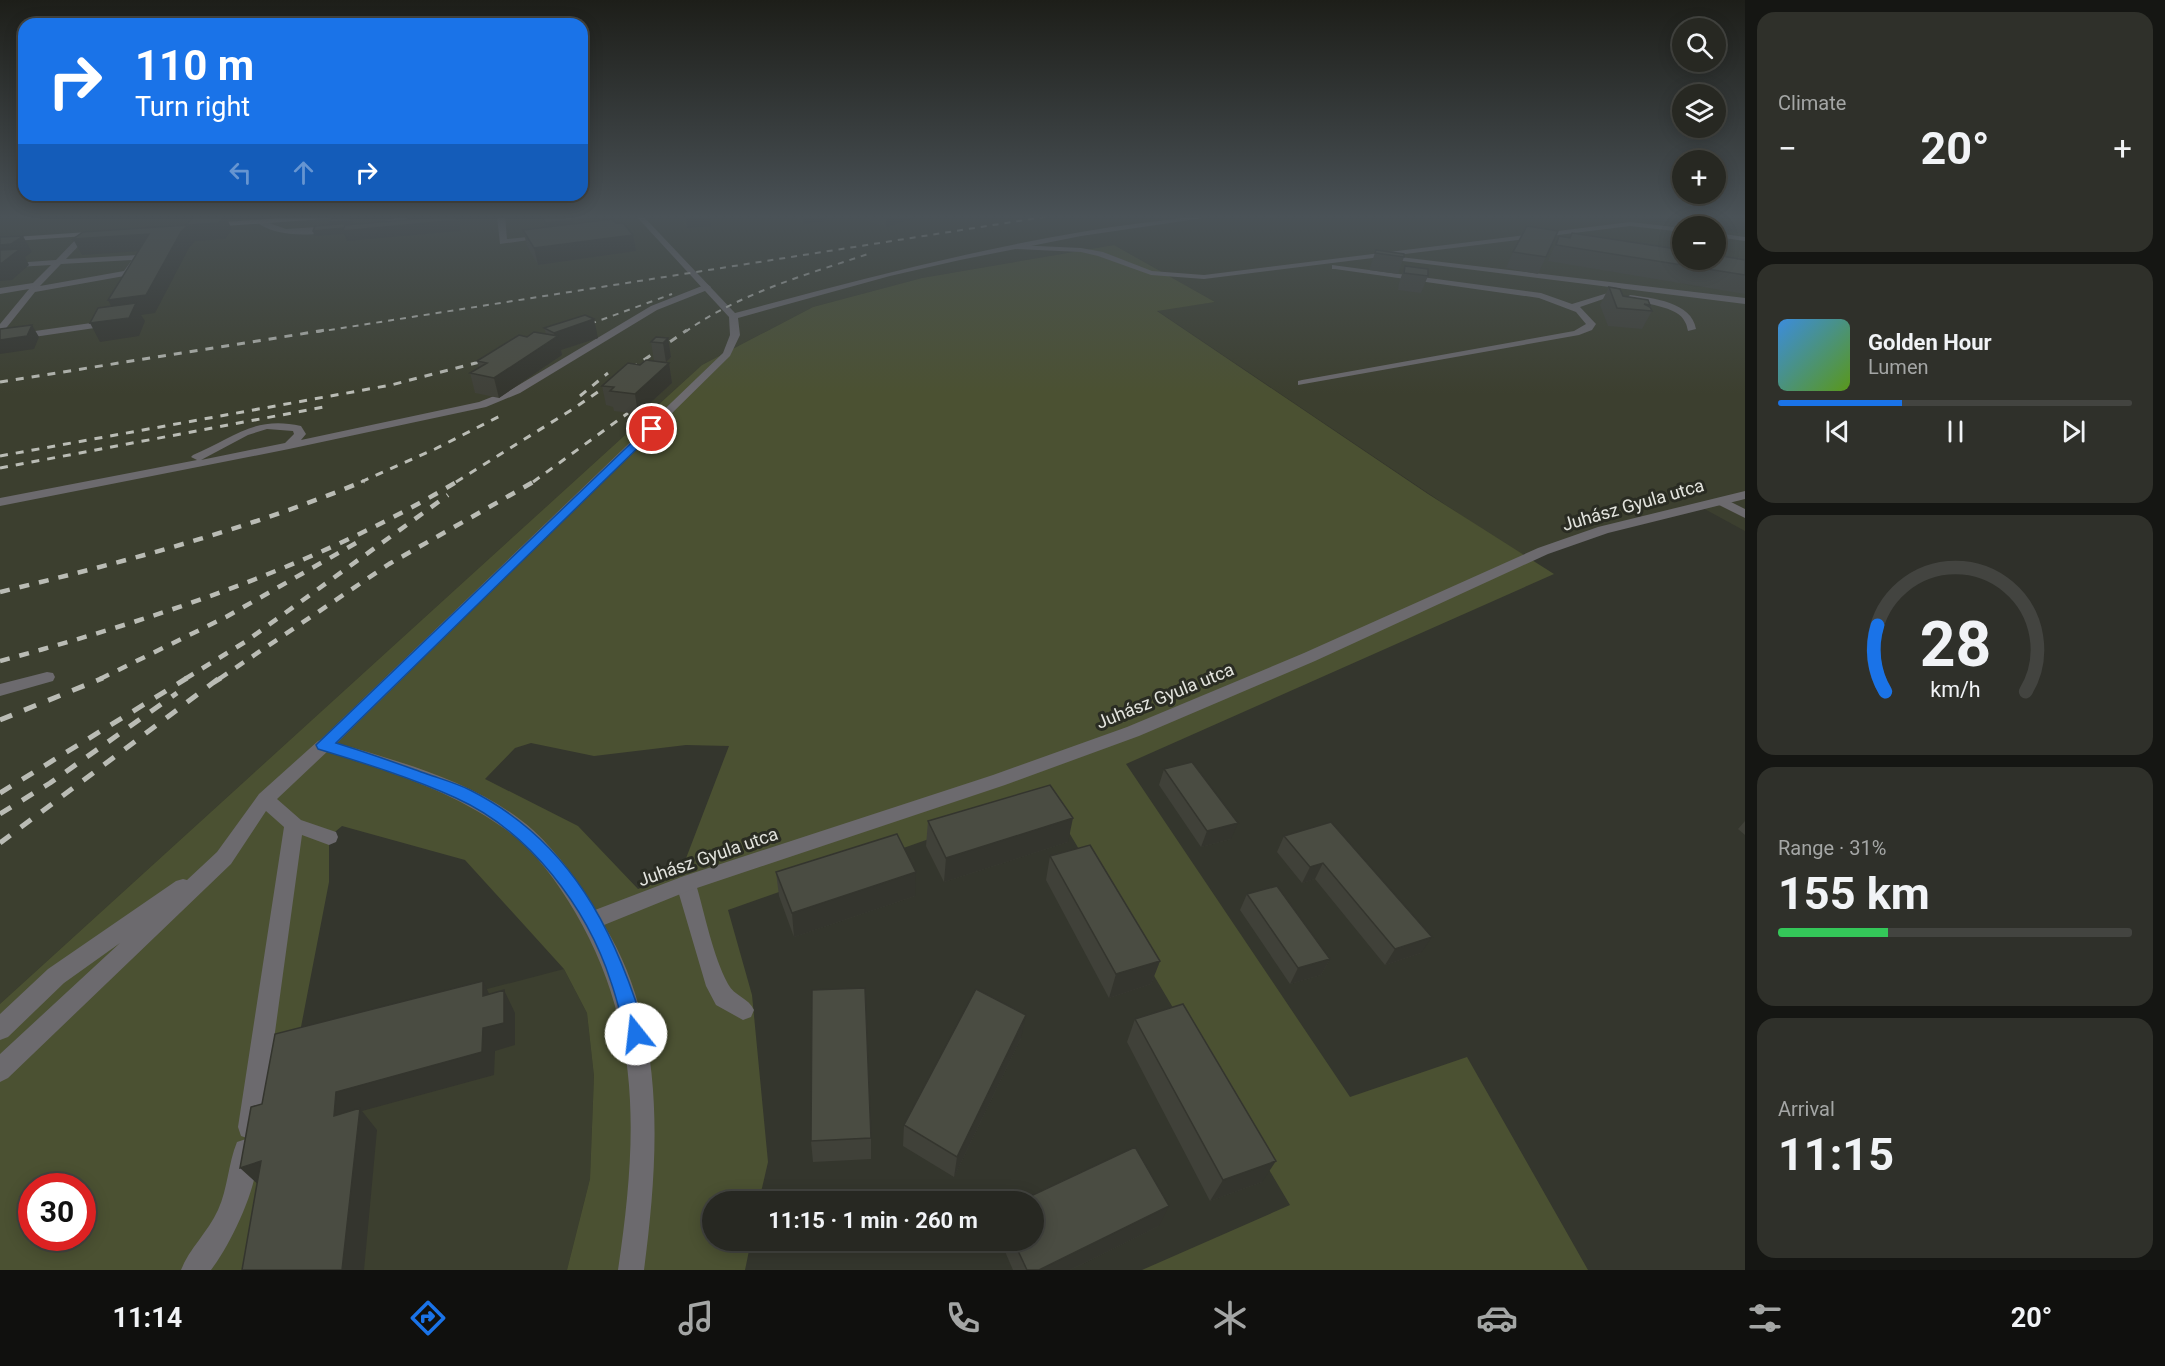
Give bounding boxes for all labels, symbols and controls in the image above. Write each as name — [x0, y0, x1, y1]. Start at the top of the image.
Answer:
map controls — [1672, 18, 1726, 270]
button: search — [1672, 18, 1726, 72]
text: 110 m — [135, 41, 254, 90]
icon: right — [36, 42, 114, 120]
button: layers — [1672, 84, 1726, 138]
text: Turn right — [135, 91, 250, 123]
text: Climate — [1778, 91, 1846, 115]
text: 20° — [1920, 122, 1990, 175]
text: − — [1778, 129, 1797, 168]
text: + — [2113, 129, 2132, 168]
button: + — [1672, 150, 1726, 204]
icon: left — [224, 156, 257, 189]
icon: ahead — [287, 156, 320, 189]
icon: right — [350, 156, 383, 189]
button: − — [1672, 216, 1726, 270]
text: Golden Hour — [1868, 330, 1992, 355]
text: Lumen — [1868, 355, 1929, 379]
pin — [626, 403, 677, 454]
icon: arrive — [635, 412, 668, 445]
icon: previous — [1821, 415, 1854, 448]
icon: pause — [1939, 415, 1972, 448]
icon: next — [2057, 415, 2090, 448]
street label: Juhász Gyula utca — [1560, 474, 1706, 535]
text: 28 — [1919, 608, 1991, 681]
street label: Juhász Gyula utca — [1093, 658, 1237, 733]
text: km/h — [1930, 677, 1980, 702]
street label: Juhász Gyula utca — [635, 823, 781, 890]
text: Range · 31% — [1778, 836, 1886, 860]
text: 155 km — [1778, 867, 1930, 920]
position arrow — [604, 1002, 668, 1066]
text: Arrival — [1778, 1097, 1835, 1121]
text: 11:15 — [1778, 1128, 1894, 1181]
speed limit sign: 30 — [18, 1173, 96, 1251]
text: 11:15 · 1 min · 260 m — [768, 1208, 978, 1233]
icon: directions — [407, 1297, 449, 1339]
icon: music — [675, 1297, 717, 1339]
icon: phone — [942, 1297, 984, 1339]
icon: climate — [1209, 1297, 1251, 1339]
icon: car — [1476, 1297, 1518, 1339]
icon: filters — [1744, 1297, 1786, 1339]
text: 11:14 — [113, 1302, 182, 1334]
text: 20° — [2011, 1302, 2052, 1334]

